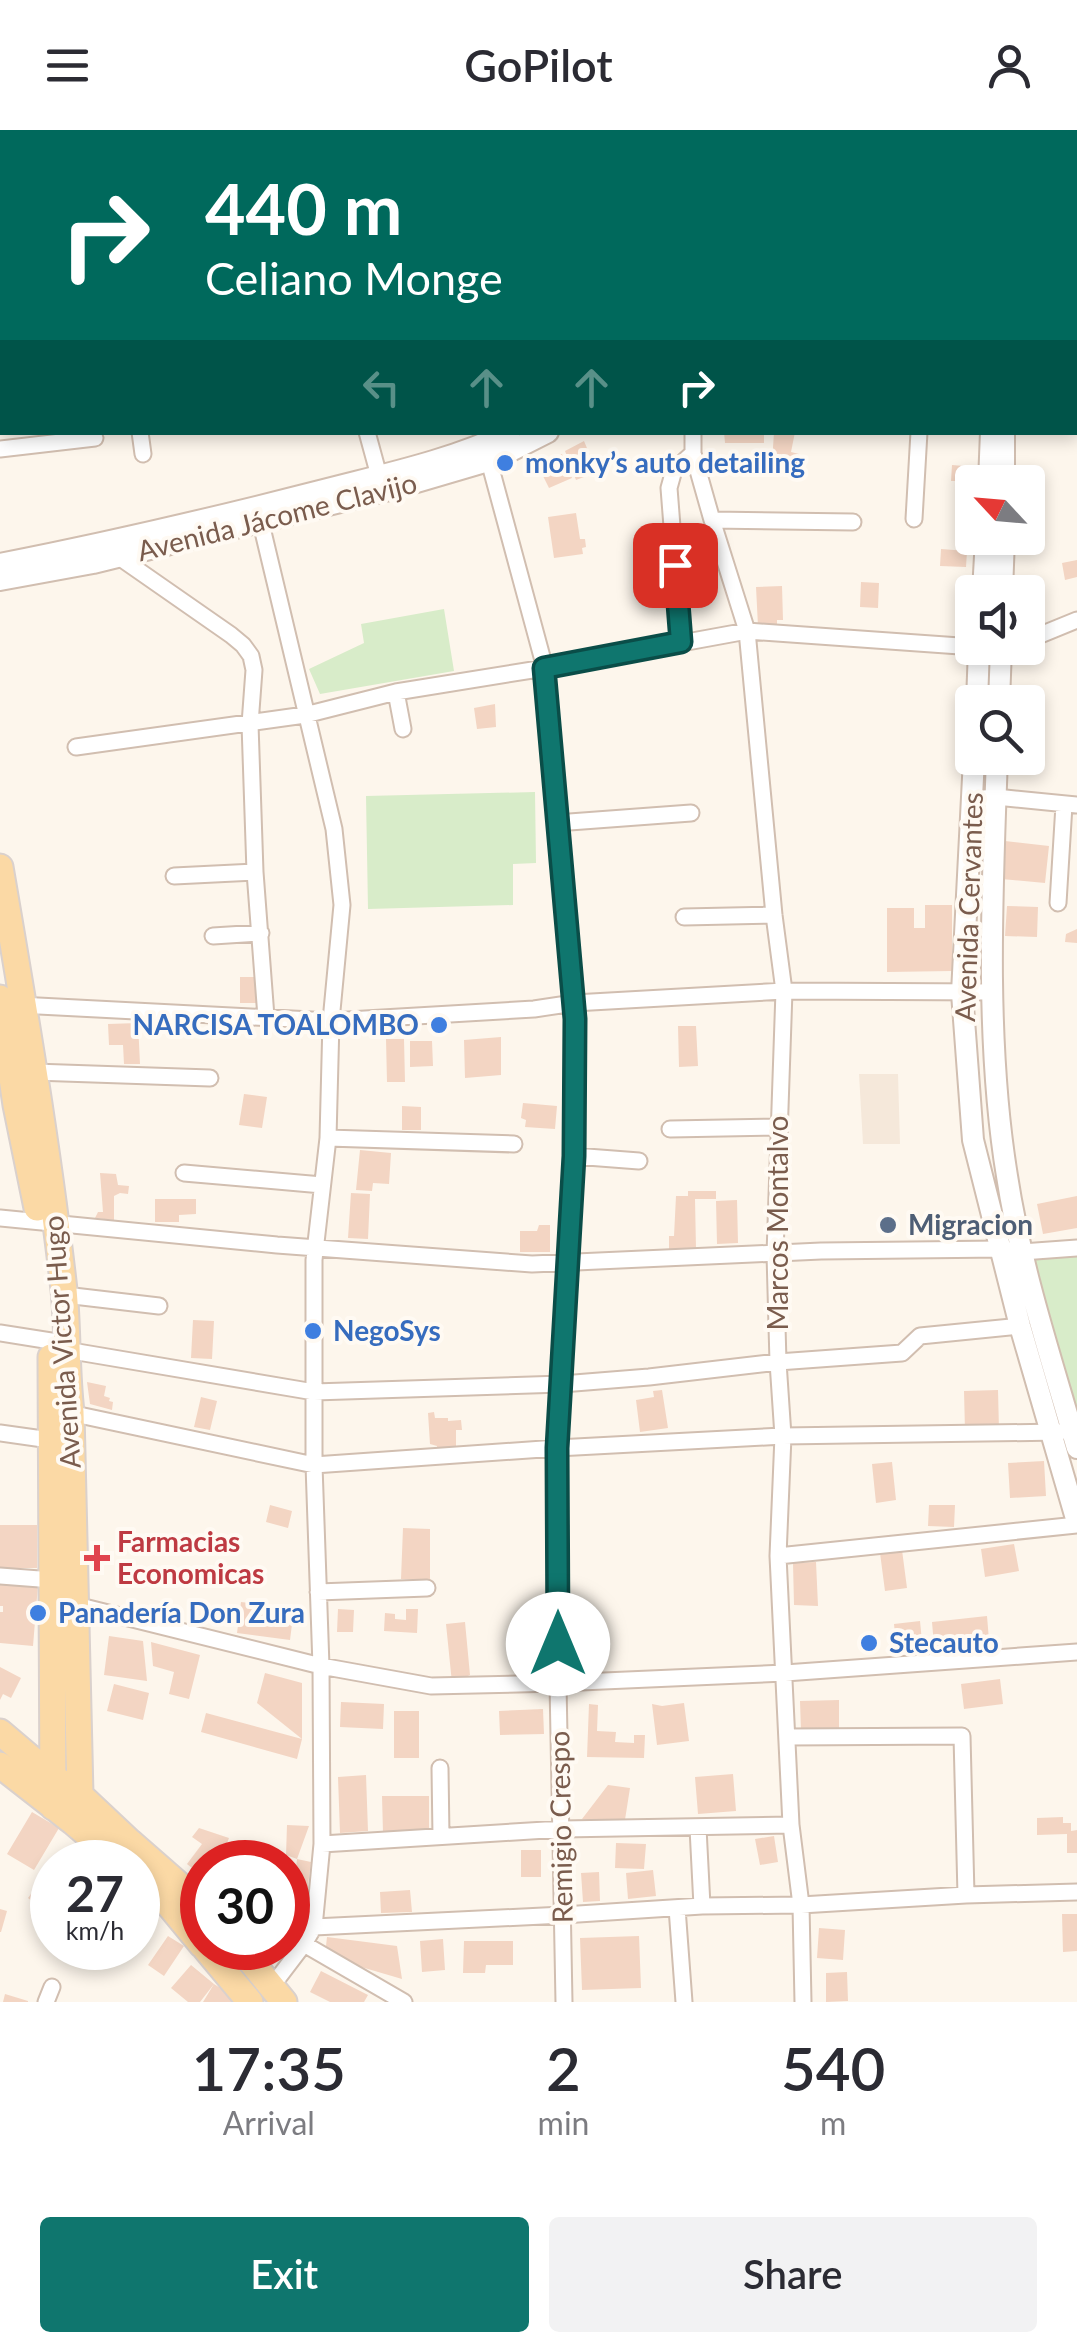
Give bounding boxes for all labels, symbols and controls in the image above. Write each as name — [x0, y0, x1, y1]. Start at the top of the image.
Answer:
icon: menu — [40, 38, 95, 93]
text: GoPilot — [464, 38, 613, 92]
icon: person — [982, 38, 1037, 93]
text: 440 m — [205, 166, 402, 250]
icon: right — [40, 170, 170, 300]
text: Celiano Monge — [205, 251, 503, 305]
icon: left — [354, 360, 409, 415]
icon: ahead — [459, 360, 514, 415]
icon: ahead — [564, 360, 619, 415]
icon: right — [669, 360, 724, 415]
place label: monky’s auto detailing — [525, 445, 805, 479]
marker: monky’s auto detailing — [494, 452, 516, 474]
street label: Avenida Jácome Clavijo — [133, 465, 420, 567]
north arrow — [955, 465, 1045, 555]
map controls — [955, 465, 1045, 775]
pin — [633, 523, 718, 608]
icon: arrive — [648, 538, 703, 593]
button: sound — [955, 575, 1045, 665]
button: search — [955, 685, 1045, 775]
street label: Avenida Cervantes — [947, 792, 989, 1022]
place label: NARCISA TOALOMBO — [132, 1007, 419, 1041]
marker: NARCISA TOALOMBO — [428, 1014, 450, 1036]
street label: Marcos Montalvo — [760, 1116, 794, 1330]
place label: Migracion — [908, 1207, 1033, 1241]
street label: Avenida Victor Hugo — [35, 1214, 87, 1470]
marker: Migracion — [877, 1214, 899, 1236]
place label: NegoSys — [333, 1313, 441, 1347]
marker: NegoSys — [302, 1320, 324, 1342]
place label: Farmacias Economicas — [117, 1524, 264, 1590]
marker: Farmacias Economicas — [86, 1547, 108, 1569]
position arrow — [506, 1592, 610, 1696]
place label: Panadería Don Zura — [58, 1595, 305, 1629]
marker: Panadería Don Zura — [27, 1602, 49, 1624]
place label: Stecauto — [889, 1625, 999, 1659]
marker: Stecauto — [858, 1632, 880, 1654]
street label: Remigio Crespo — [541, 1731, 579, 1923]
speed limit sign: 30 — [180, 1840, 310, 1970]
text: 27 — [66, 1863, 124, 1923]
text: km/h — [66, 1915, 124, 1945]
text: 17:35 — [192, 2032, 346, 2104]
text: 2 — [546, 2032, 581, 2104]
text: 540 — [781, 2032, 885, 2104]
text: Arrival — [223, 2103, 315, 2142]
text: min — [538, 2103, 589, 2142]
text: m — [820, 2103, 846, 2142]
button: Exit — [40, 2217, 529, 2332]
button: Share — [549, 2217, 1037, 2332]

